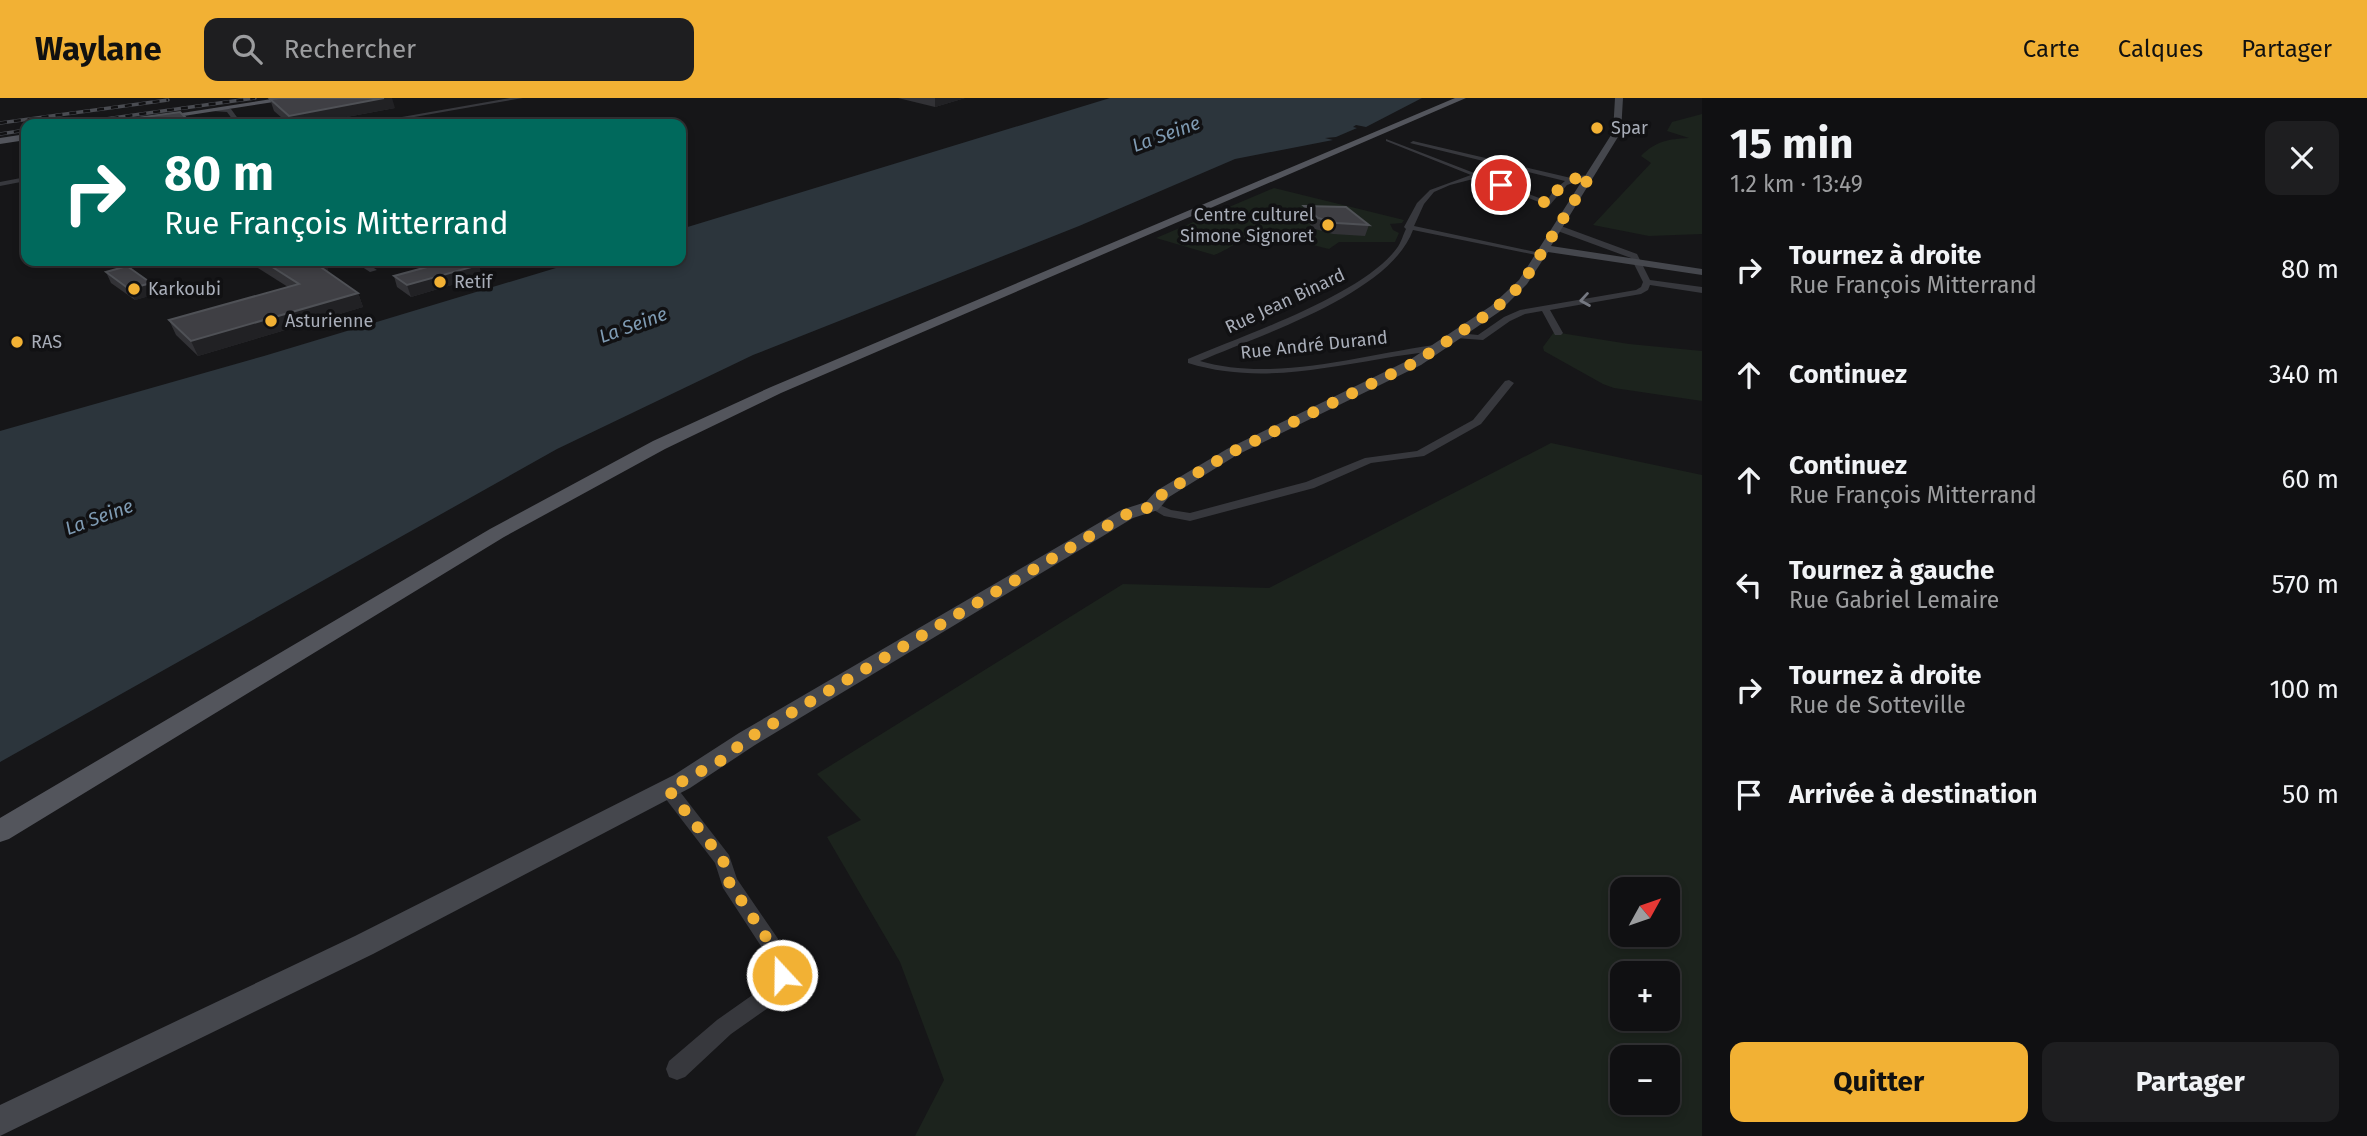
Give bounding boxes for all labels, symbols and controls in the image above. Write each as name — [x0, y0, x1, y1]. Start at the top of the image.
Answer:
search box — [204, 18, 694, 81]
text: Waylane — [35, 29, 162, 69]
icon: search — [228, 30, 266, 68]
text: Rechercher — [284, 34, 416, 65]
text: Carte — [2023, 35, 2080, 63]
text: Calques — [2118, 35, 2203, 63]
text: Partager — [2241, 35, 2332, 63]
water label: La Seine — [1129, 111, 1203, 157]
place label: Spar — [1611, 117, 1648, 139]
text: 15 min — [1730, 119, 1854, 169]
marker: Spar — [1589, 120, 1605, 136]
button: close — [2265, 121, 2339, 195]
text: 80 m — [164, 144, 274, 203]
icon: right — [49, 147, 140, 238]
pin — [1471, 155, 1531, 215]
icon: arrive — [1482, 166, 1520, 204]
text: 1.2 km · 13:49 — [1730, 170, 1863, 198]
text: Rue François Mitterrand — [164, 204, 509, 242]
place label: Centre culturel Simone Signoret — [1180, 204, 1314, 247]
marker: Centre culturel Simone Signoret — [1320, 217, 1336, 233]
text: Tournez à droite — [1789, 240, 1981, 271]
icon: right — [1730, 251, 1768, 289]
text: 80 m — [2281, 254, 2339, 285]
street label: Rue Jean Binard — [1222, 264, 1348, 338]
place label: Retif — [454, 271, 494, 293]
text: Rue François Mitterrand — [1789, 271, 2037, 299]
marker: Retif — [432, 274, 448, 290]
place label: Karkoubi — [148, 278, 221, 300]
marker: Karkoubi — [126, 281, 142, 297]
one-way arrow — [1579, 293, 1591, 308]
water label: La Seine — [596, 302, 670, 348]
place label: Asturienne — [285, 310, 373, 332]
marker: Asturienne — [263, 313, 279, 329]
street label: Rue André Durand — [1239, 326, 1389, 364]
place label: RAS — [31, 331, 62, 353]
marker: RAS — [9, 334, 25, 350]
icon: ahead — [1730, 356, 1768, 394]
text: Continuez — [1789, 359, 1907, 390]
text: 340 m — [2269, 359, 2339, 390]
text: Continuez — [1789, 450, 1907, 481]
icon: ahead — [1730, 461, 1768, 499]
text: 60 m — [2281, 464, 2339, 495]
text: Rue François Mitterrand — [1789, 481, 2037, 509]
water label: La Seine — [62, 494, 136, 540]
text: Tournez à gauche — [1789, 555, 1994, 586]
icon: left — [1730, 566, 1768, 604]
text: 570 m — [2272, 569, 2339, 600]
text: Rue Gabriel Lemaire — [1789, 586, 1999, 614]
text: Tournez à droite — [1789, 660, 1981, 691]
icon: right — [1730, 671, 1768, 709]
text: 100 m — [2270, 674, 2339, 705]
text: Rue de Sotteville — [1789, 691, 1966, 719]
icon: arrive — [1730, 776, 1768, 814]
text: Arrivée à destination — [1789, 779, 2038, 810]
text: 50 m — [2282, 779, 2339, 810]
north arrow — [1610, 877, 1680, 947]
map controls — [1610, 877, 1680, 1115]
position arrow — [745, 938, 819, 1012]
button: + — [1610, 961, 1680, 1031]
button: Quitter — [1730, 1042, 2028, 1122]
button: Partager — [2042, 1042, 2339, 1122]
button: − — [1610, 1045, 1680, 1115]

